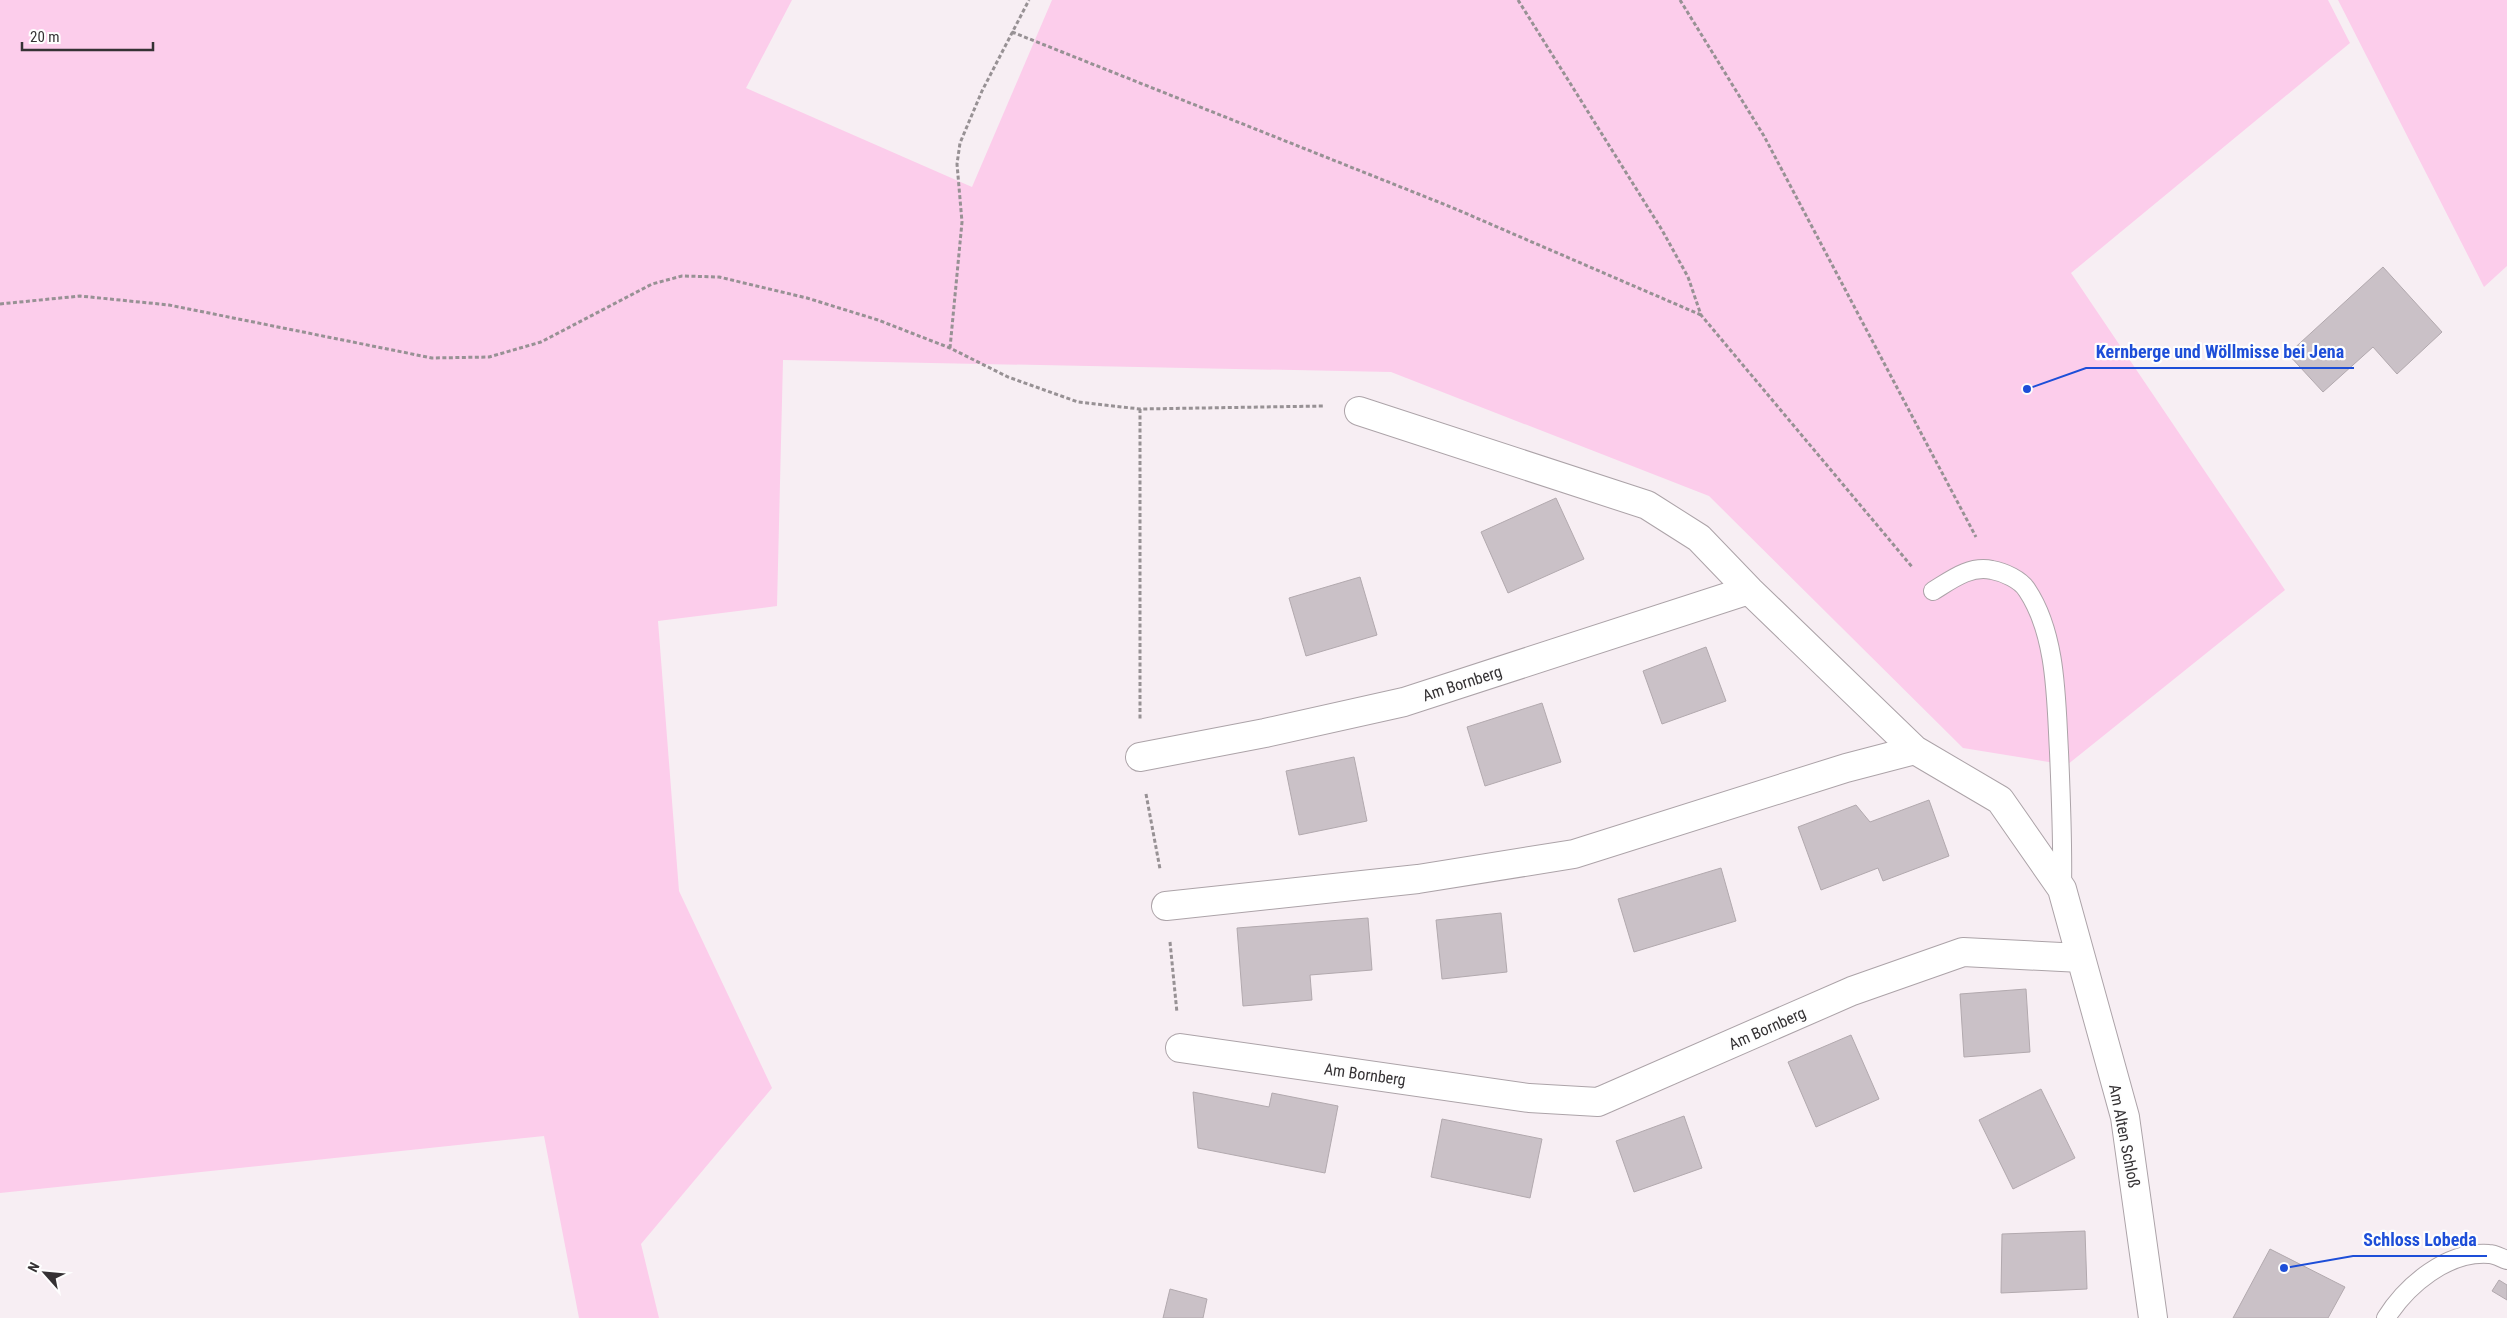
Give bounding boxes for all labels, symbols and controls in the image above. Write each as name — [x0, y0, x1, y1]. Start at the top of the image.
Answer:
scale bar — [22, 20, 154, 52]
text: 20 m — [30, 28, 60, 46]
callout: Kernberge und Wöllmisse bei Jena — [2086, 335, 2354, 368]
text: Kernberge und Wöllmisse bei Jena — [2096, 341, 2344, 362]
street label: Am Bornberg — [1420, 662, 1504, 705]
street label: Am Bornberg — [1726, 1003, 1809, 1054]
street label: Am Bornberg — [1323, 1059, 1407, 1090]
street label: Am Alten Schloß — [2105, 1083, 2144, 1189]
callout: Schloss Lobeda — [2353, 1223, 2487, 1256]
text: Schloss Lobeda — [2363, 1229, 2477, 1250]
north arrow — [20, 1248, 70, 1298]
text: N — [24, 1260, 42, 1275]

